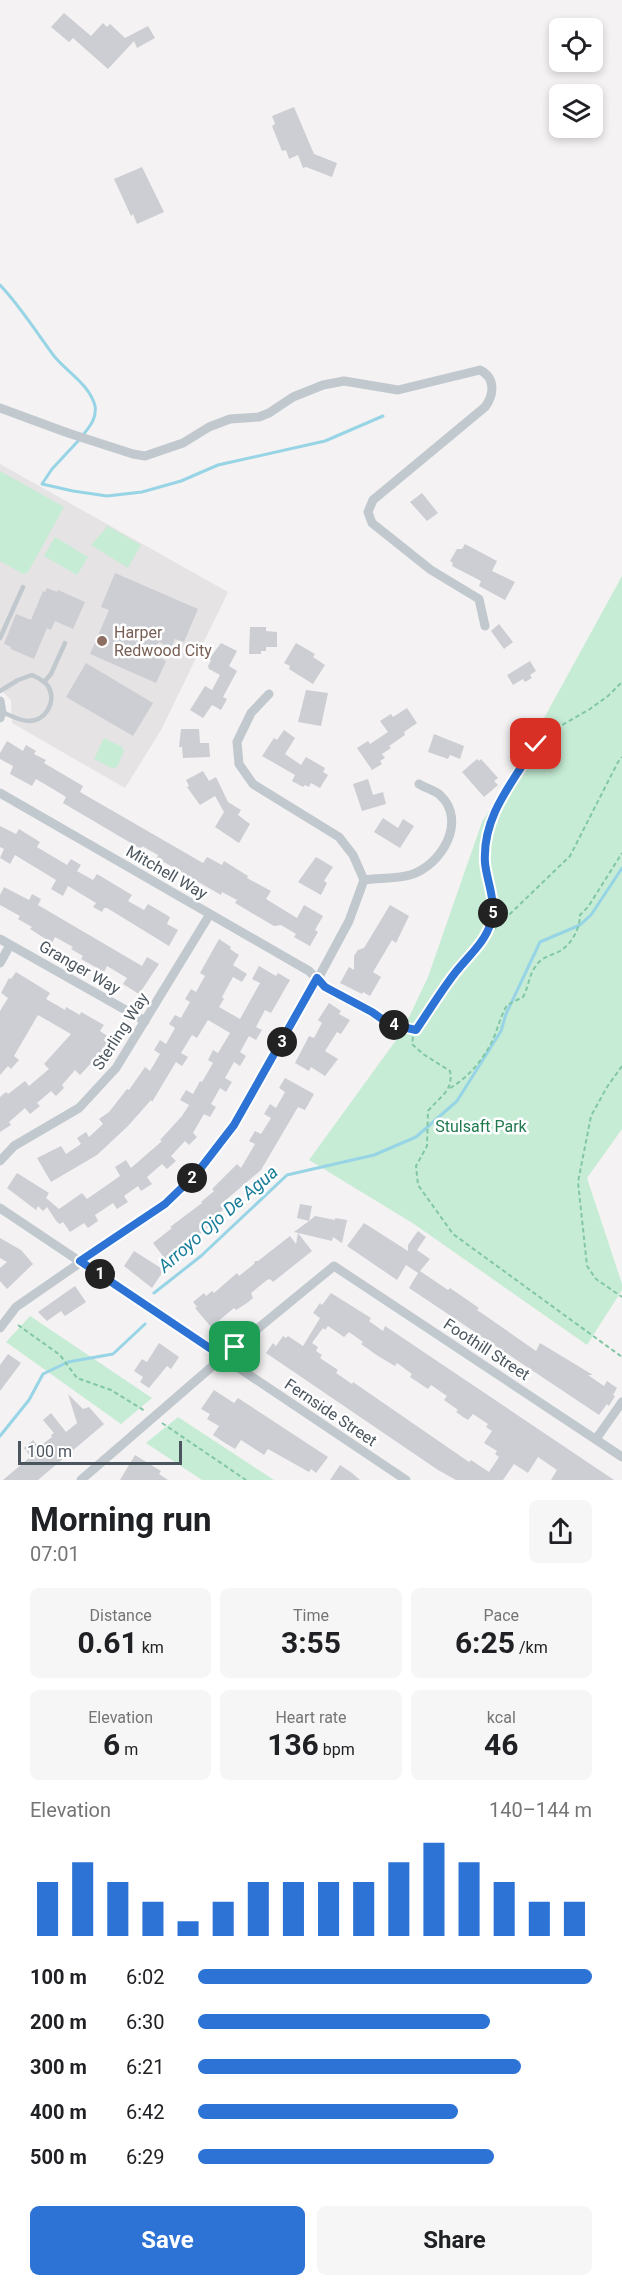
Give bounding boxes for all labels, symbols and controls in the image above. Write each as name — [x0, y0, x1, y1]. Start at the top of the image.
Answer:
map controls — [549, 18, 603, 138]
button: locate — [549, 18, 603, 72]
button: layers — [549, 84, 603, 138]
place label: Harper Redwood City — [114, 623, 212, 660]
marker: Harper Redwood City — [95, 634, 109, 648]
pin — [510, 718, 561, 769]
icon: check — [519, 727, 552, 760]
street label: Mitchell Way — [123, 842, 211, 904]
pin: 5 — [478, 898, 508, 928]
text: 5 — [488, 903, 498, 922]
street label: Granger Way — [36, 937, 124, 999]
street label: Sterling Way — [88, 989, 153, 1073]
pin: 4 — [379, 1010, 409, 1040]
text: 4 — [389, 1015, 399, 1034]
pin: 3 — [267, 1027, 297, 1057]
text: 3 — [277, 1032, 287, 1051]
park label: Stulsaft Park — [435, 1117, 528, 1136]
water label: Arroyo Ojo De Agua — [153, 1161, 282, 1277]
pin: 2 — [177, 1163, 207, 1193]
text: 2 — [187, 1168, 197, 1187]
pin: 1 — [85, 1259, 115, 1289]
text: 1 — [95, 1264, 105, 1283]
street label: Foothill Street — [440, 1315, 533, 1384]
pin — [209, 1321, 260, 1372]
icon: arrive — [218, 1330, 251, 1363]
street label: Fernside Street — [281, 1375, 380, 1450]
scale bar — [18, 1438, 182, 1466]
text: 100 m — [27, 1442, 72, 1461]
text: Morning run — [30, 1500, 211, 1539]
button: share — [529, 1500, 592, 1563]
text: 07:01 — [30, 1542, 80, 1566]
text: Distance — [90, 1606, 152, 1625]
text: Time — [293, 1606, 329, 1625]
text: Pace — [484, 1606, 519, 1625]
text: 0.61 — [77, 1625, 138, 1660]
text: 3:55 — [281, 1625, 341, 1660]
text: 6:25 — [455, 1625, 515, 1660]
text: km — [138, 1638, 164, 1657]
text: /km — [515, 1638, 548, 1657]
text: Elevation — [88, 1708, 153, 1727]
text: Heart rate — [275, 1708, 347, 1727]
text: kcal — [487, 1708, 516, 1727]
text: 6 — [103, 1727, 120, 1762]
text: 136 — [267, 1727, 319, 1762]
text: 46 — [484, 1727, 519, 1762]
text: m — [120, 1740, 138, 1759]
text: bpm — [319, 1740, 355, 1759]
text: Elevation — [30, 1798, 111, 1822]
text: 140–144 m — [489, 1798, 592, 1822]
text: 100 m — [30, 1965, 87, 1989]
text: 6:02 — [126, 1965, 165, 1989]
text: 200 m — [30, 2010, 87, 2034]
text: 6:30 — [126, 2010, 165, 2034]
text: 300 m — [30, 2055, 87, 2079]
text: 6:21 — [126, 2055, 165, 2079]
text: 400 m — [30, 2100, 87, 2124]
text: 6:42 — [126, 2100, 165, 2124]
text: 500 m — [30, 2145, 87, 2169]
text: 6:29 — [126, 2145, 165, 2169]
button: Save — [30, 2206, 305, 2275]
button: Share — [317, 2206, 592, 2275]

